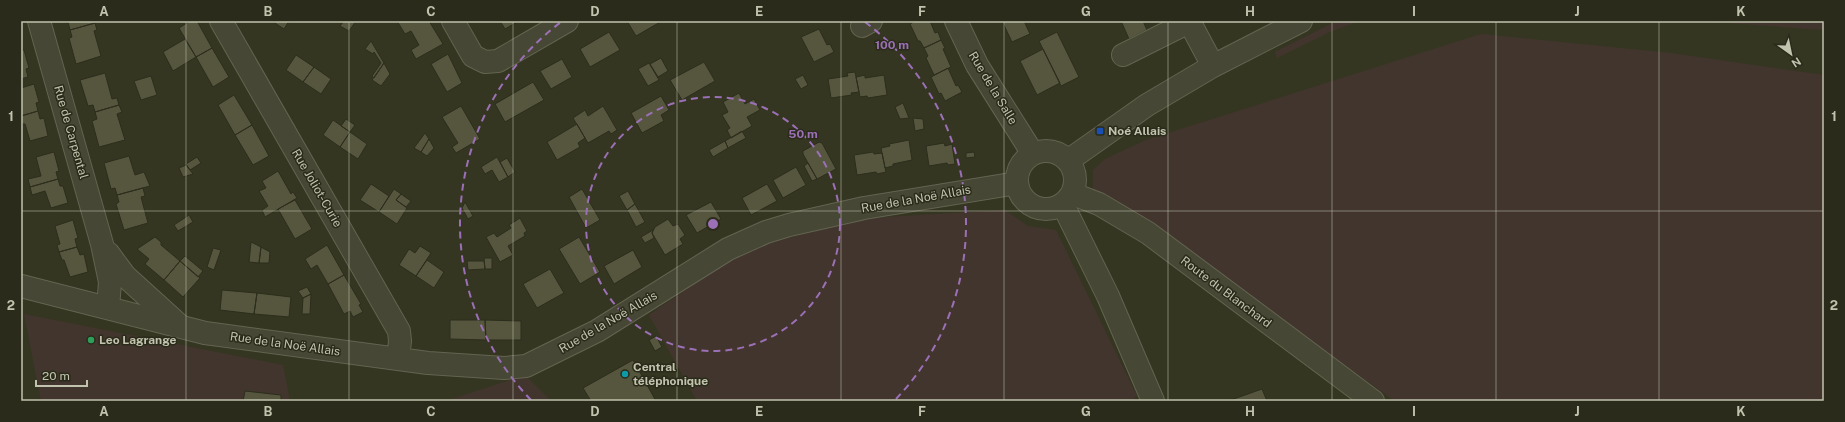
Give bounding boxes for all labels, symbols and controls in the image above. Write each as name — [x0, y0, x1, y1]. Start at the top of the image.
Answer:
text: A — [99, 4, 109, 19]
text: B — [264, 4, 273, 19]
text: C — [426, 4, 436, 19]
text: D — [590, 4, 600, 19]
text: E — [755, 4, 763, 19]
text: F — [918, 4, 926, 19]
text: G — [1081, 4, 1091, 19]
text: H — [1245, 4, 1255, 19]
text: I — [1412, 4, 1416, 19]
text: J — [1574, 4, 1580, 19]
text: K — [1736, 4, 1746, 19]
north arrow — [1771, 34, 1811, 74]
text: 100 m — [875, 38, 909, 52]
street label: Rue de la Salle — [966, 49, 1020, 127]
text: N — [1790, 55, 1803, 70]
street label: Rue de Carpental — [51, 84, 91, 181]
text: 1 — [8, 109, 14, 124]
text: 1 — [1831, 109, 1837, 124]
place label: Noé Allais — [1108, 124, 1166, 138]
marker: Noé Allais — [1095, 126, 1105, 136]
text: 50 m — [788, 127, 818, 141]
street label: Rue Joliot-Curie — [289, 146, 345, 230]
street label: Rue de la Noë Allais — [860, 182, 972, 216]
centre of rings — [706, 217, 720, 231]
street label: Route du Blanchard — [1178, 253, 1274, 331]
street label: Rue de la Noë Allais — [556, 288, 660, 356]
text: 2 — [7, 298, 15, 313]
text: 2 — [1830, 298, 1838, 313]
street label: Rue de la Noë Allais — [229, 329, 341, 359]
place label: Leo Lagrange — [99, 333, 177, 347]
marker: Leo Lagrange — [86, 335, 96, 345]
place label: Central téléphonique — [633, 360, 708, 388]
scale bar — [36, 362, 87, 388]
text: 20 m — [42, 369, 70, 383]
marker: Central téléphonique — [620, 369, 630, 379]
text: A — [99, 404, 109, 419]
text: B — [264, 404, 273, 419]
text: C — [426, 404, 436, 419]
text: D — [590, 404, 600, 419]
text: E — [755, 404, 763, 419]
text: F — [918, 404, 926, 419]
text: G — [1081, 404, 1091, 419]
text: H — [1245, 404, 1255, 419]
text: I — [1412, 404, 1416, 419]
text: J — [1574, 404, 1580, 419]
text: K — [1736, 404, 1746, 419]

